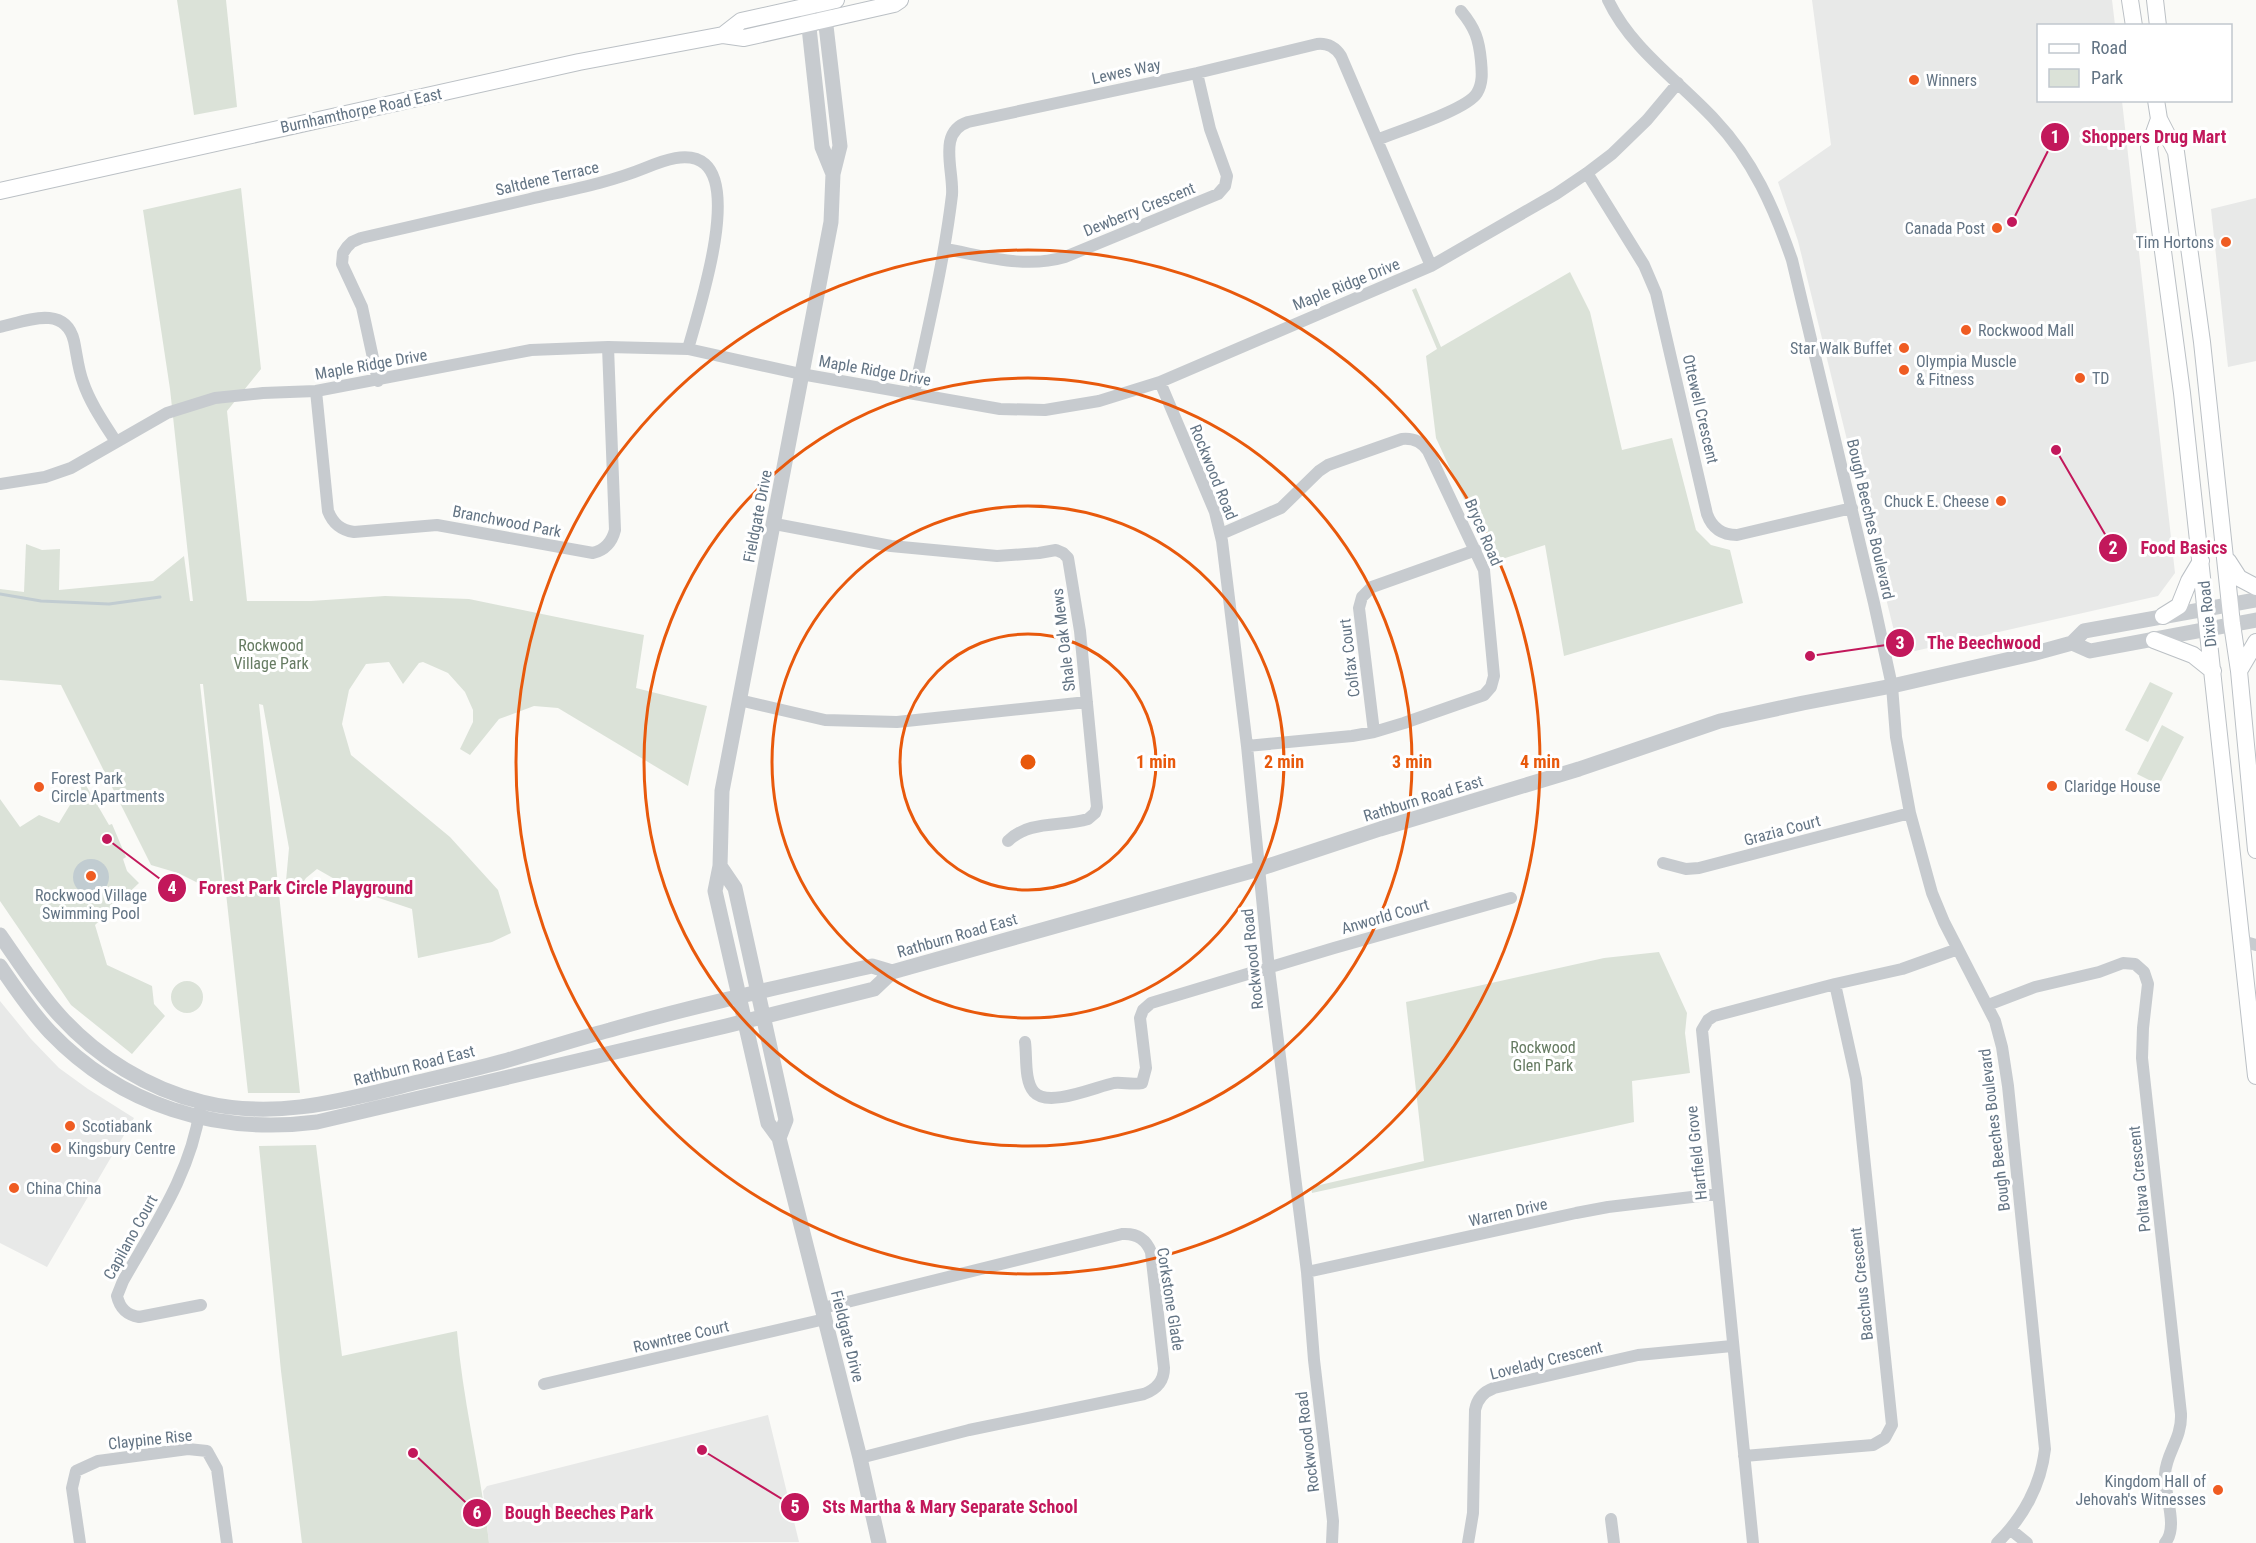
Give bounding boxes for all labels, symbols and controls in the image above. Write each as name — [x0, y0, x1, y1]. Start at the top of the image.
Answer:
legend — [2037, 24, 2232, 102]
text: Road — [2091, 37, 2127, 58]
street label: Lewes Way — [1090, 55, 1163, 88]
text: Park — [2091, 67, 2123, 88]
place label: Winners — [1926, 71, 1977, 90]
marker: Winners — [1907, 73, 1921, 87]
street label: Burnhamthorpe Road East — [279, 84, 444, 137]
callout: Shoppers Drug Mart — [2040, 119, 2238, 155]
text: 1 — [2050, 126, 2060, 147]
text: Shoppers Drug Mart — [2082, 126, 2227, 147]
street label: Saltdene Terrace — [494, 157, 601, 200]
street label: Dewberry Crescent — [1081, 178, 1198, 240]
place label: Canada Post — [1905, 219, 1985, 238]
marker: Canada Post — [1990, 221, 2004, 235]
place label: Tim Hortons — [2135, 233, 2214, 252]
marker: Tim Hortons — [2219, 235, 2233, 249]
street label: Maple Ridge Drive — [1290, 254, 1402, 315]
place label: Rockwood Mall — [1978, 321, 2074, 340]
marker: Rockwood Mall — [1959, 323, 1973, 337]
place label: Star Walk Buffet — [1790, 339, 1892, 358]
marker: Star Walk Buffet — [1897, 341, 1911, 355]
street label: Maple Ridge Drive — [314, 345, 429, 384]
street label: Maple Ridge Drive — [817, 351, 932, 390]
place label: Olympia Muscle & Fitness — [1916, 352, 2017, 389]
street label: Ottewell Crescent — [1679, 353, 1722, 466]
marker: Olympia Muscle & Fitness — [1897, 363, 1911, 377]
place label: TD — [2092, 369, 2109, 388]
marker: TD — [2073, 371, 2087, 385]
street label: Rockwood Road — [1186, 422, 1241, 523]
street label: Bough Beeches Boulevard — [1843, 437, 1898, 601]
street label: Fieldgate Drive — [739, 468, 776, 564]
place label: Chuck E. Cheese — [1884, 492, 1989, 511]
marker: Chuck E. Cheese — [1994, 494, 2008, 508]
street label: Bryce Road — [1461, 496, 1506, 569]
street label: Branchwood Park — [451, 502, 564, 542]
callout: Food Basics — [2098, 530, 2239, 566]
text: 2 — [2108, 537, 2118, 558]
text: Food Basics — [2140, 537, 2228, 558]
street label: Dixie Road — [2195, 580, 2220, 648]
street label: Shale Oak Mews — [1048, 587, 1079, 693]
street label: Colfax Court — [1335, 617, 1364, 698]
callout: The Beechwood — [1885, 625, 2054, 661]
text: 3 — [1895, 632, 1905, 653]
text: The Beechwood — [1927, 632, 2041, 653]
park label: Rockwood Village Park — [233, 636, 309, 673]
text: 1 min — [1136, 751, 1176, 772]
text: 2 min — [1264, 751, 1304, 772]
text: 3 min — [1392, 751, 1432, 772]
text: 4 min — [1520, 751, 1560, 772]
centre of rings — [1018, 752, 1038, 772]
place label: Forest Park Circle Apartments — [51, 769, 165, 806]
street label: Rathburn Road East — [1361, 771, 1485, 826]
place label: Claridge House — [2064, 777, 2160, 796]
marker: Claridge House — [2045, 779, 2059, 793]
marker: Forest Park Circle Apartments — [32, 780, 46, 794]
street label: Grazia Court — [1742, 811, 1823, 850]
marker: Rockwood Village Swimming Pool — [84, 869, 98, 883]
callout: Forest Park Circle Playground — [157, 870, 425, 906]
text: 4 — [167, 877, 177, 898]
text: Forest Park Circle Playground — [199, 877, 413, 898]
place label: Rockwood Village Swimming Pool — [35, 886, 147, 923]
street label: Anworld Court — [1339, 895, 1431, 938]
street label: Rockwood Road — [1238, 908, 1267, 1010]
street label: Rathburn Road East — [895, 909, 1020, 962]
park label: Rockwood Glen Park — [1510, 1038, 1576, 1075]
street label: Rathburn Road East — [352, 1041, 477, 1090]
street label: Bough Beeches Boulevard — [1975, 1048, 2014, 1212]
street label: Hartfield Grove — [1682, 1105, 1711, 1201]
place label: Scotiabank — [82, 1117, 153, 1136]
marker: Scotiabank — [63, 1119, 77, 1133]
street label: Poltava Crescent — [2124, 1125, 2155, 1233]
place label: Kingsbury Centre — [68, 1139, 176, 1158]
marker: Kingsbury Centre — [49, 1141, 63, 1155]
place label: China China — [26, 1179, 101, 1198]
marker: China China — [7, 1181, 21, 1195]
street label: Capilano Court — [99, 1191, 162, 1283]
street label: Warren Drive — [1467, 1194, 1549, 1231]
street label: Bacchus Crescent — [1846, 1226, 1877, 1341]
street label: Corkstone Glade — [1153, 1246, 1188, 1352]
street label: Fieldgate Drive — [827, 1288, 868, 1384]
street label: Rowntree Court — [631, 1316, 731, 1357]
street label: Lovelady Crescent — [1488, 1337, 1605, 1384]
street label: Rockwood Road — [1292, 1390, 1323, 1493]
street label: Claypine Rise — [107, 1426, 193, 1453]
place label: Kingdom Hall of Jehovah's Witnesses — [2075, 1472, 2206, 1509]
marker: Kingdom Hall of Jehovah's Witnesses — [2211, 1483, 2225, 1497]
callout: Sts Martha & Mary Separate School — [780, 1489, 1090, 1525]
callout: Bough Beeches Park — [462, 1495, 665, 1531]
text: 5 — [790, 1496, 800, 1517]
text: Sts Martha & Mary Separate School — [822, 1496, 1078, 1517]
text: 6 — [472, 1502, 482, 1523]
text: Bough Beeches Park — [505, 1502, 654, 1523]

